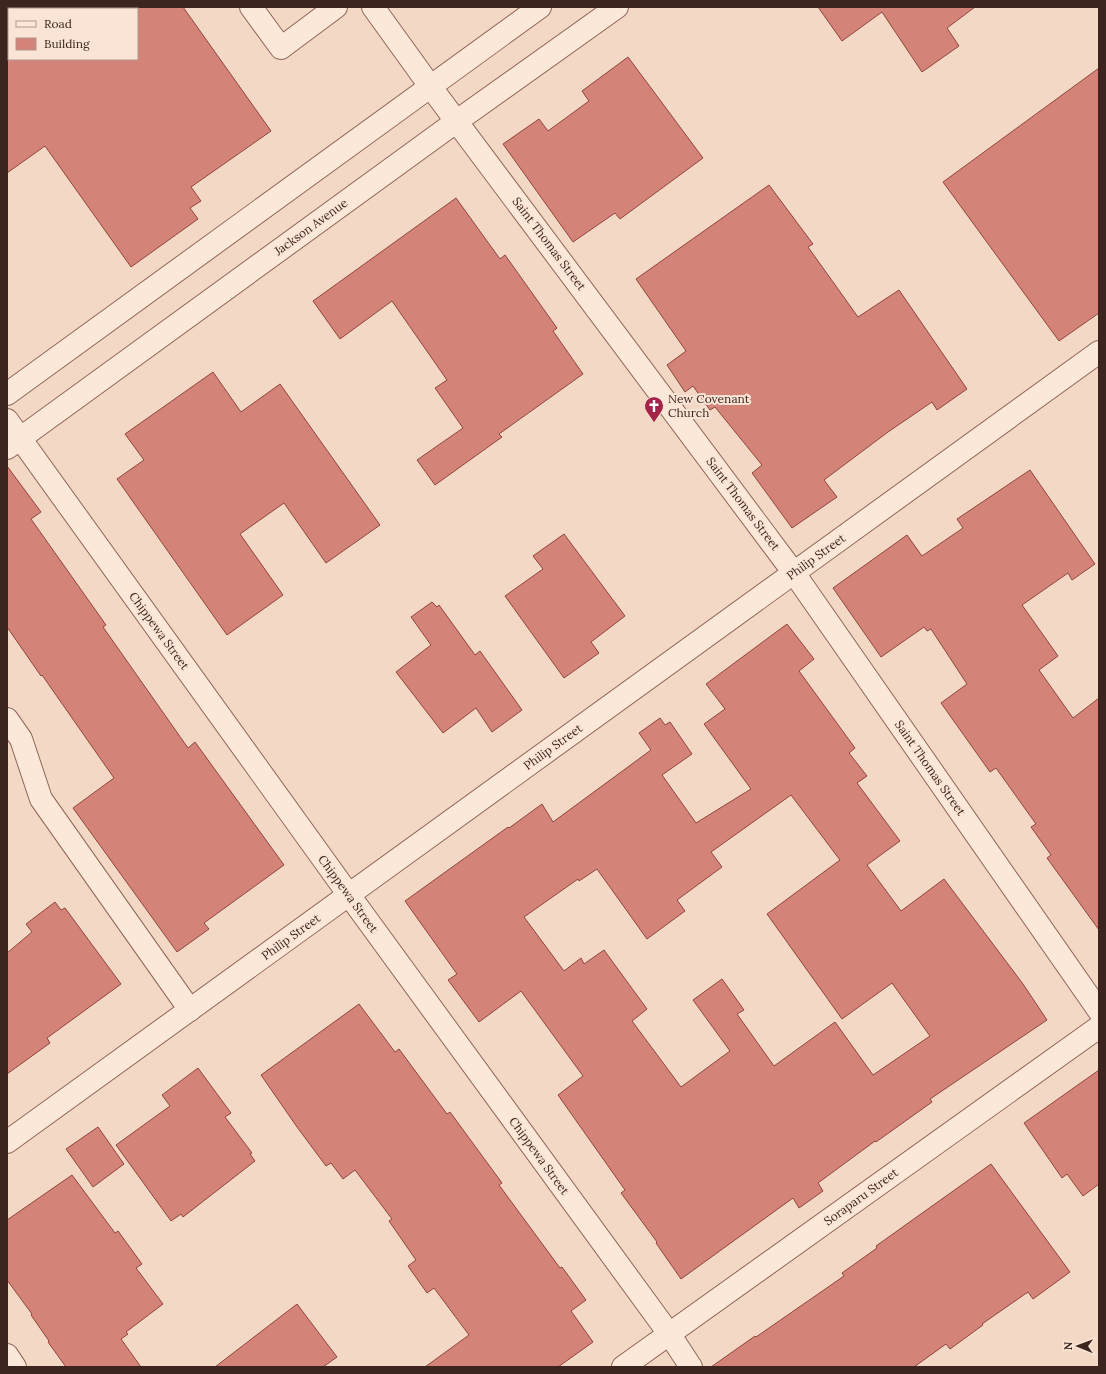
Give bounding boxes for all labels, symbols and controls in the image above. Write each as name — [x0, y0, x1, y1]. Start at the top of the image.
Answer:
legend — [8, 8, 138, 60]
text: Road — [44, 16, 72, 31]
text: Building — [44, 36, 90, 51]
street label: Saint Thomas Street — [509, 194, 590, 294]
street label: Jackson Avenue — [270, 195, 351, 259]
place label: New Covenant Church — [668, 391, 750, 420]
church icon: New Covenant Church — [643, 395, 665, 423]
street label: Saint Thomas Street — [703, 454, 784, 554]
street label: Philip Street — [783, 530, 848, 583]
street label: Chippewa Street — [126, 589, 193, 673]
street label: Saint Thomas Street — [892, 717, 969, 819]
street label: Philip Street — [520, 720, 585, 773]
street label: Chippewa Street — [315, 852, 382, 936]
street label: Philip Street — [258, 910, 323, 963]
street label: Chippewa Street — [506, 1114, 573, 1198]
street label: Soraparu Street — [821, 1164, 901, 1229]
north arrow — [1058, 1326, 1098, 1366]
text: N — [1061, 1341, 1075, 1350]

